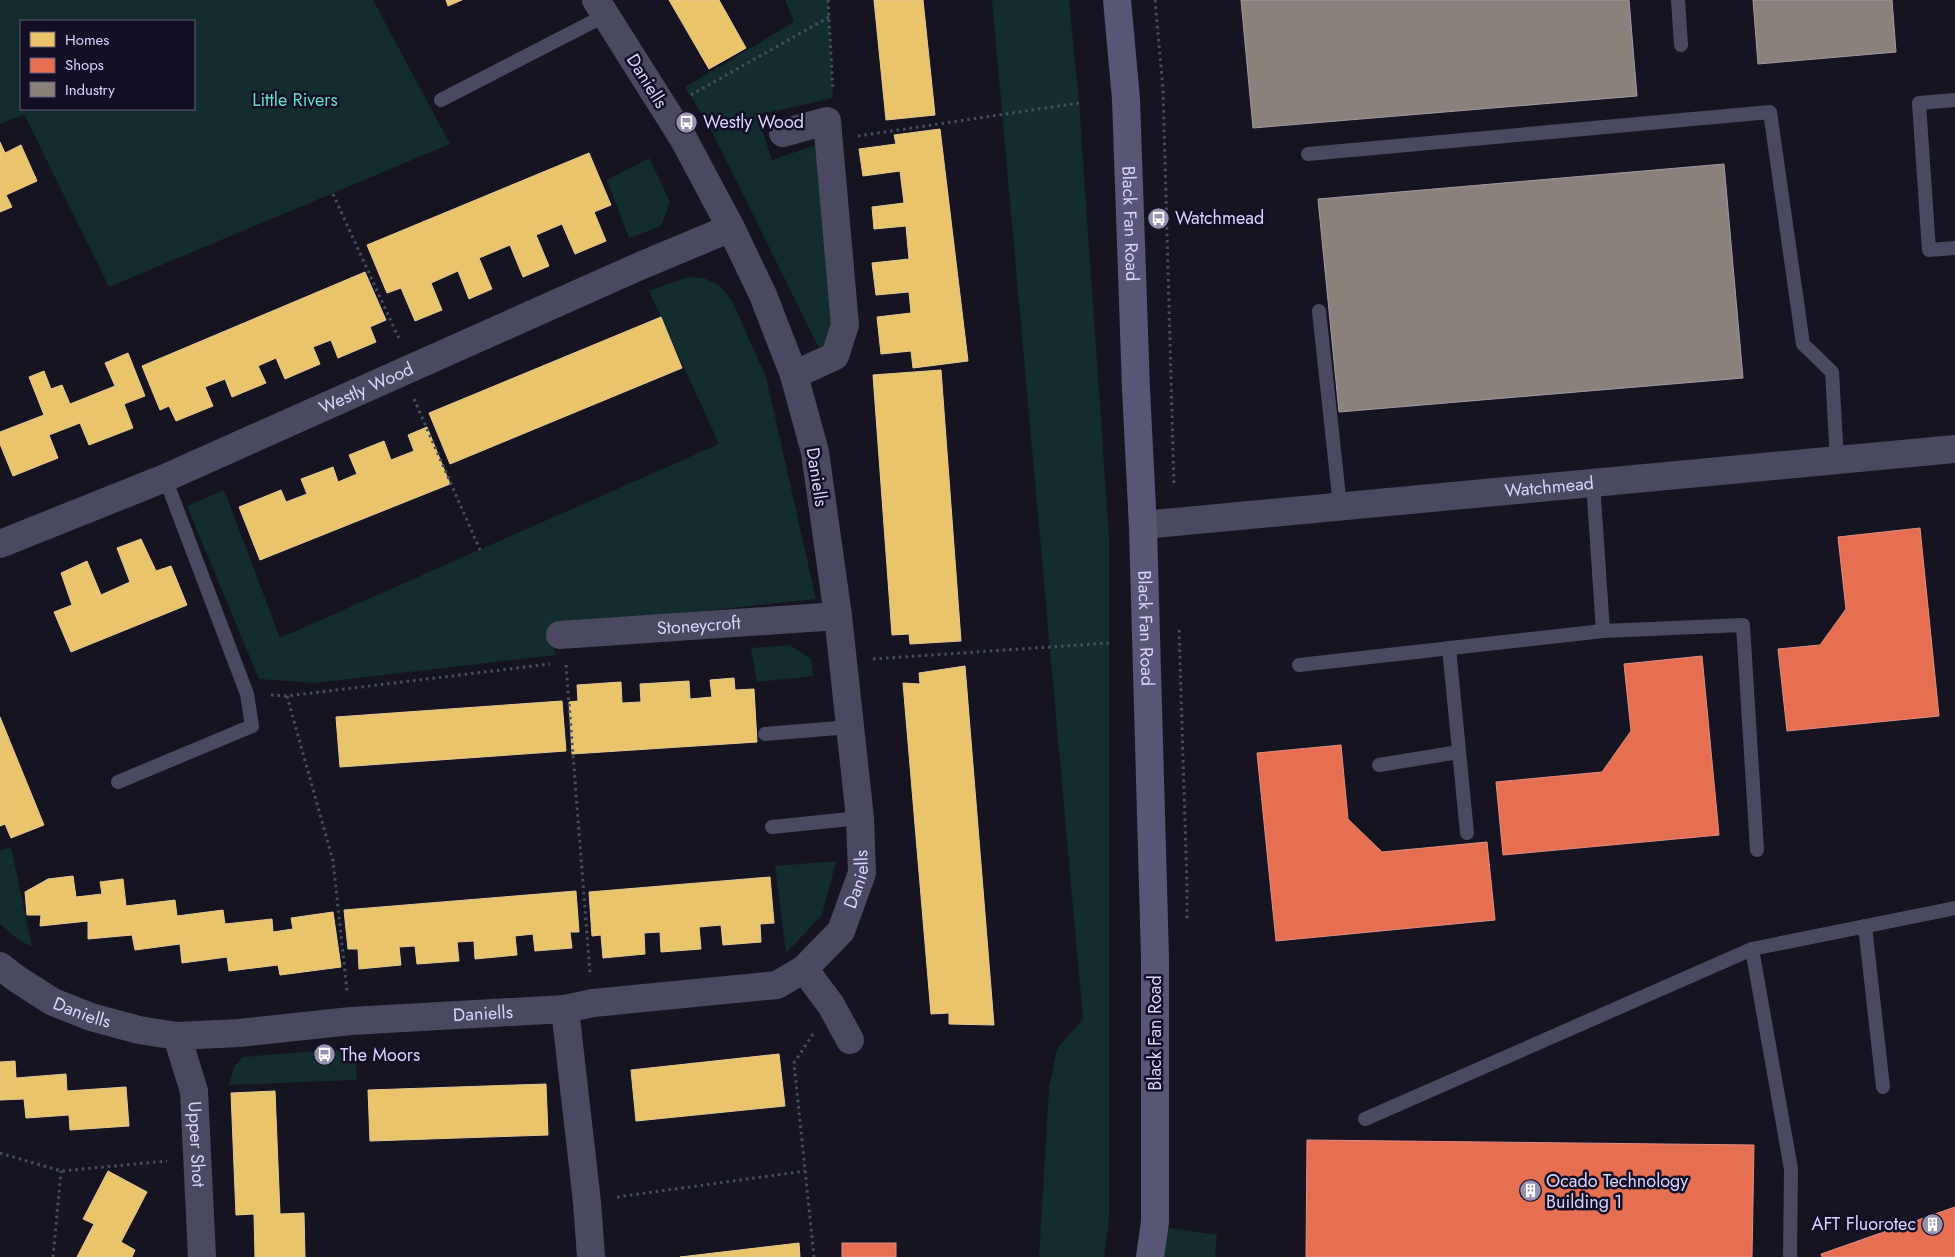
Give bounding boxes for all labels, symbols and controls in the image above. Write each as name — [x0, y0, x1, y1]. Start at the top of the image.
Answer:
legend — [20, 20, 195, 110]
text: Homes — [65, 29, 109, 51]
street label: Daniells — [620, 49, 674, 113]
text: Shops — [65, 54, 104, 76]
text: Industry — [65, 79, 115, 101]
park label: Little Rivers — [252, 87, 338, 113]
place label: Westly Wood — [703, 109, 804, 135]
bus stop icon: Westly Wood — [675, 110, 699, 134]
street label: Black Fan Road — [1115, 165, 1145, 282]
place label: Watchmead — [1175, 205, 1264, 231]
bus stop icon: Watchmead — [1147, 206, 1171, 230]
street label: Westly Wood — [315, 356, 418, 421]
street label: Daniells — [799, 445, 835, 509]
street label: Watchmead — [1504, 470, 1595, 504]
street label: Black Fan Road — [1131, 570, 1160, 686]
street label: Stoneycroft — [656, 610, 742, 641]
street label: Daniells — [837, 849, 875, 912]
street label: Black Fan Road — [1142, 975, 1168, 1091]
street label: Daniells — [49, 990, 114, 1035]
street label: Daniells — [452, 999, 514, 1028]
place label: The Moors — [340, 1042, 420, 1068]
bus stop icon: The Moors — [312, 1043, 336, 1067]
street label: Upper Shot — [182, 1101, 212, 1189]
place label: Ocado Technology Building 1 — [1546, 1168, 1688, 1215]
building icon: Ocado Technology Building 1 — [1518, 1179, 1542, 1203]
place label: AFT Fluorotec — [1812, 1211, 1916, 1237]
building icon: AFT Fluorotec — [1920, 1212, 1944, 1236]

